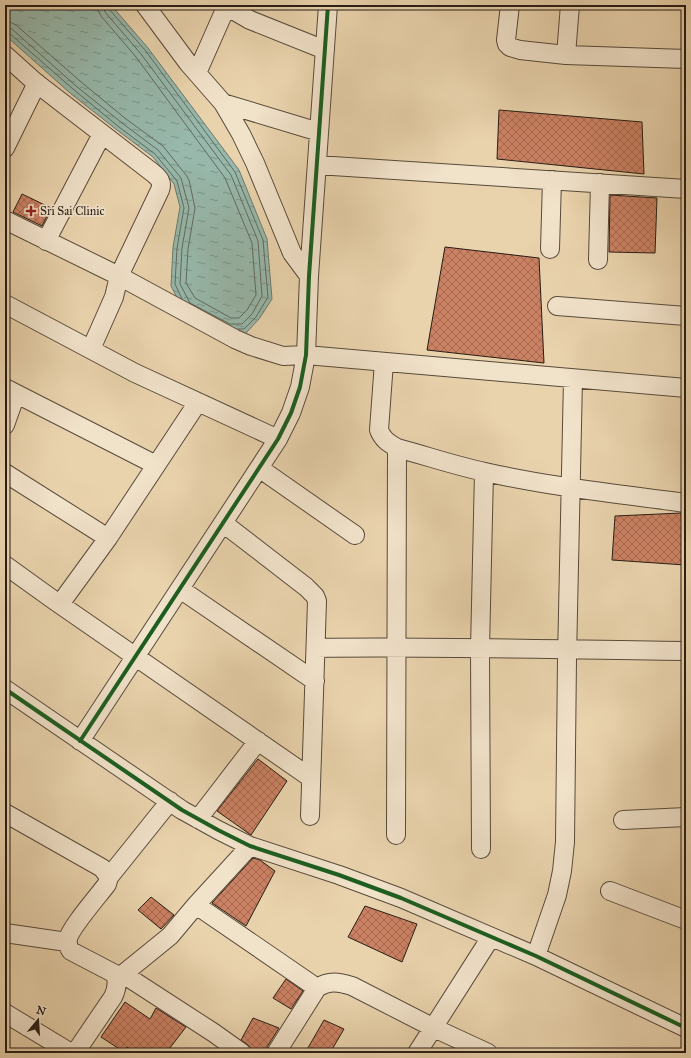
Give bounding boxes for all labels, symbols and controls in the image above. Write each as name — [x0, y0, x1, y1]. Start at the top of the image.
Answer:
place label: Sri Sai Clinic — [40, 204, 105, 218]
marker: Sri Sai Clinic — [25, 205, 37, 217]
north arrow — [18, 1000, 58, 1040]
text: N — [34, 1003, 48, 1019]

